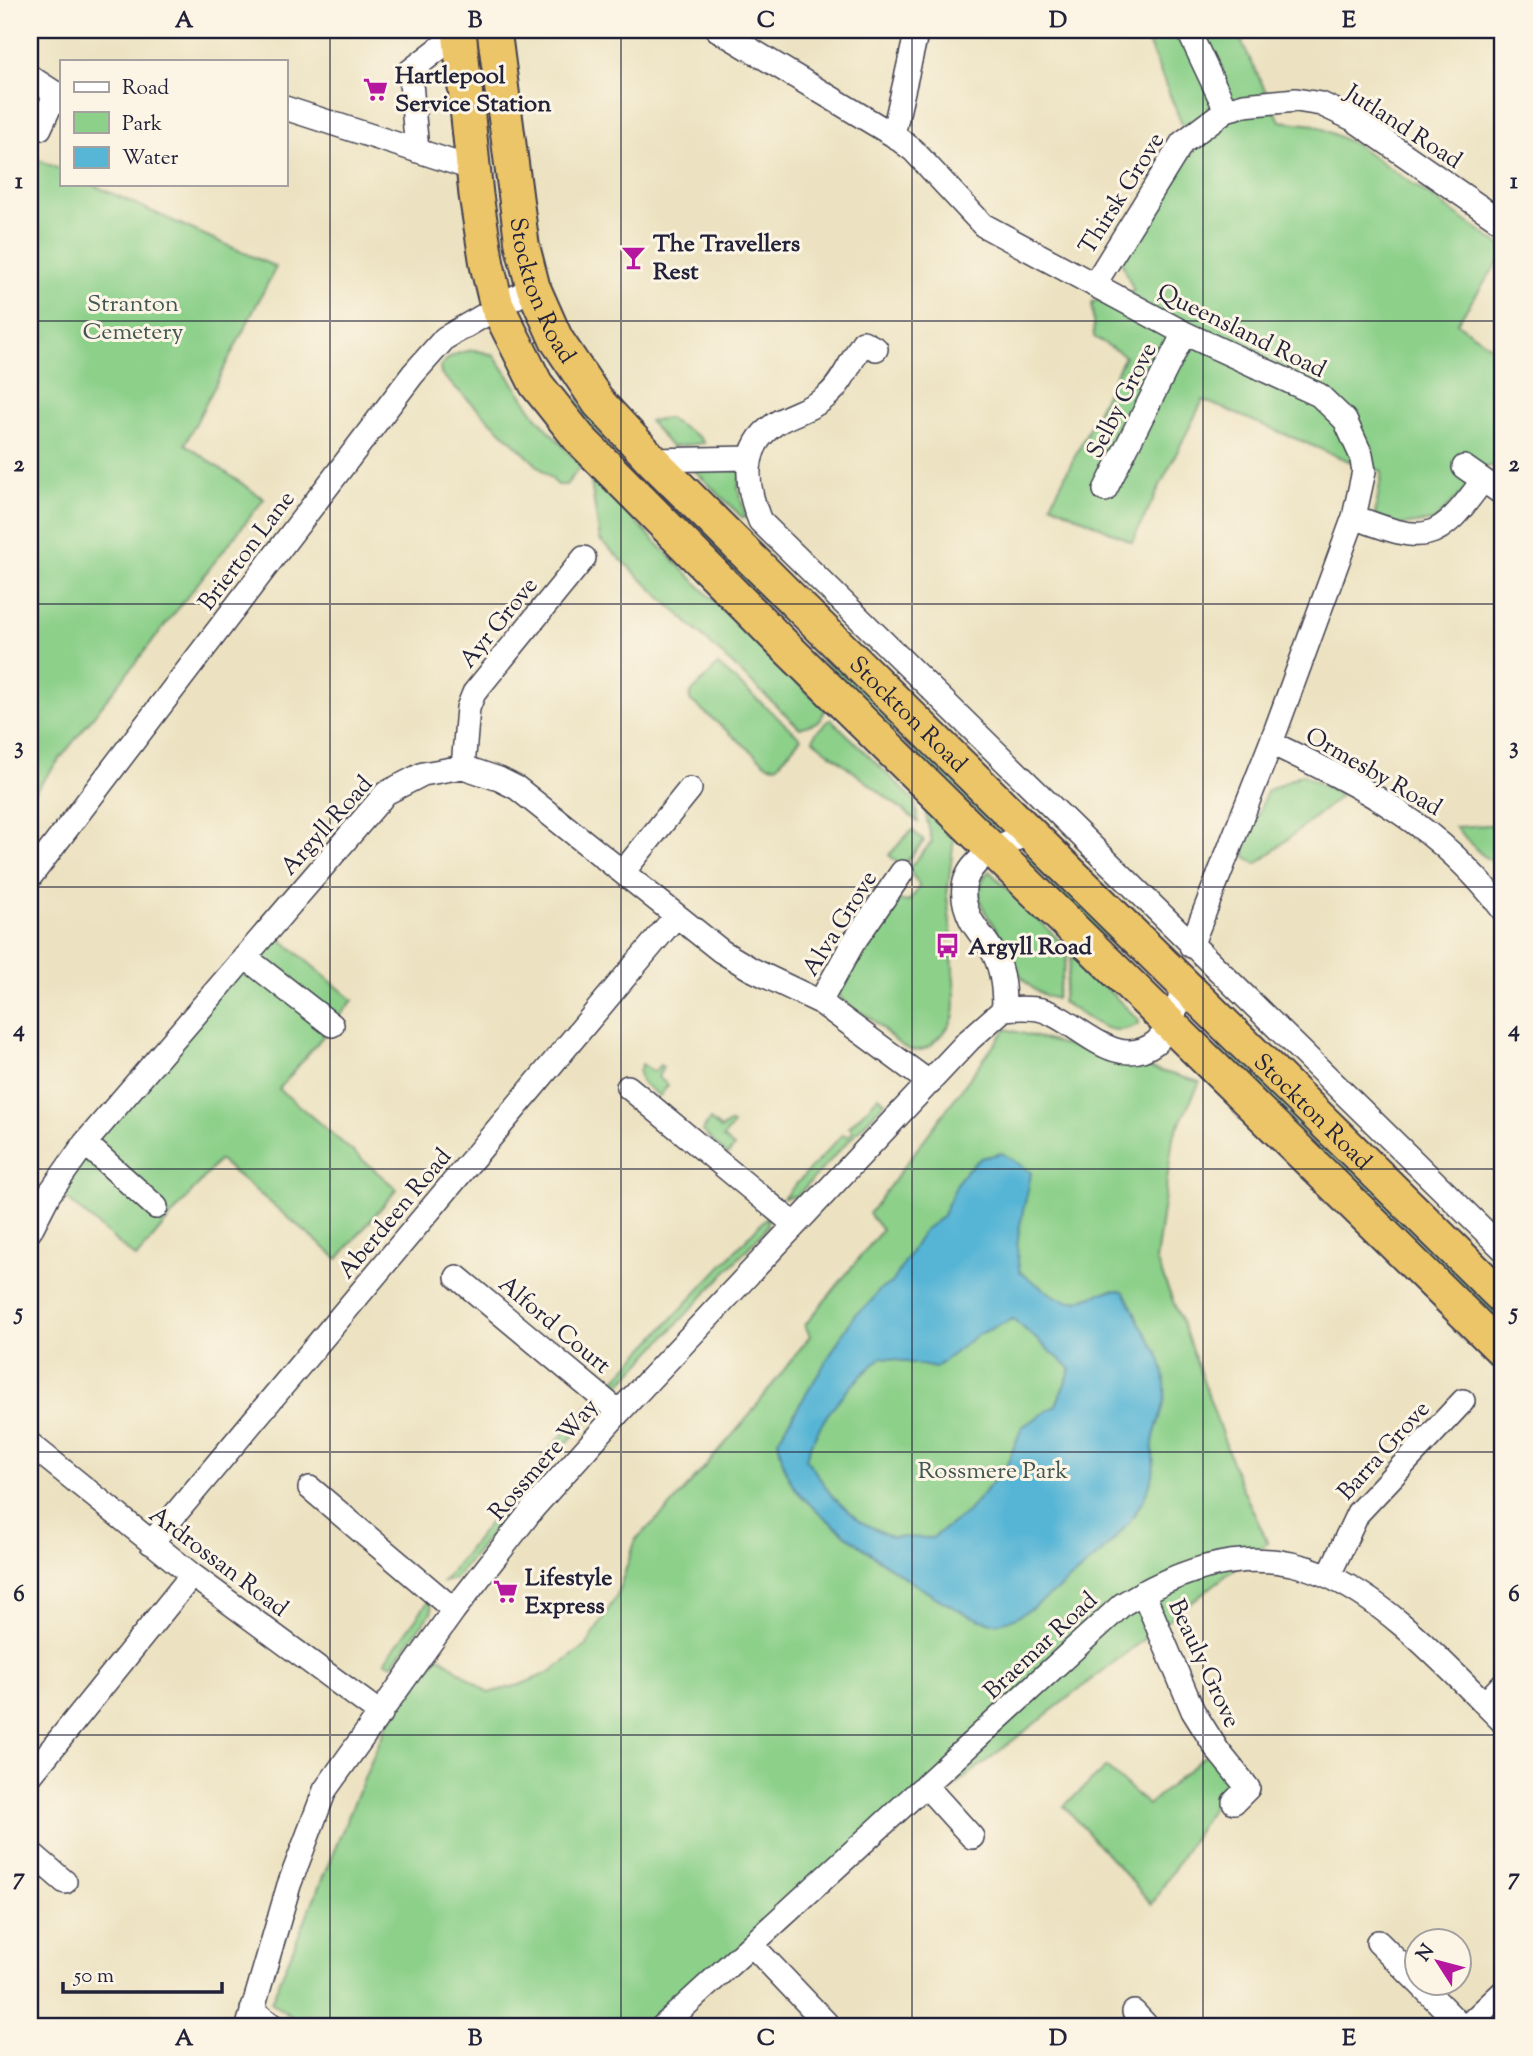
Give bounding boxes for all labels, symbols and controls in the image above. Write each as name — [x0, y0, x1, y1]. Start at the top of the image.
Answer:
text: A — [175, 5, 194, 38]
text: B — [468, 5, 483, 38]
text: C — [757, 5, 775, 38]
text: D — [1049, 5, 1067, 38]
text: E — [1342, 5, 1356, 38]
legend — [60, 60, 287, 186]
place label: Hartlepool Service Station — [395, 60, 552, 122]
text: Road — [122, 74, 169, 104]
supermarket icon: Hartlepool Service Station — [361, 75, 389, 103]
street label: Jutland Road — [1336, 76, 1468, 178]
text: Park — [122, 110, 163, 140]
street label: Thirsk Grove — [1072, 126, 1174, 262]
text: Water — [122, 144, 179, 174]
text: 1 — [15, 166, 23, 199]
text: 1 — [1510, 166, 1518, 199]
street label: Stockton Road — [500, 216, 583, 371]
place label: The Travellers Rest — [653, 228, 800, 290]
bar icon: The Travellers Rest — [619, 243, 647, 271]
street label: Queensland Road — [1151, 276, 1332, 388]
park label: Stranton Cemetery — [83, 288, 183, 350]
street label: Selby Grove — [1079, 337, 1166, 465]
text: 2 — [14, 449, 25, 482]
text: 2 — [1509, 449, 1520, 482]
street label: Brierton Lane — [191, 484, 304, 618]
street label: Ayr Grove — [452, 570, 547, 676]
street label: Stockton Road — [840, 649, 974, 782]
street label: Ormesby Road — [1298, 720, 1448, 826]
text: 3 — [14, 731, 24, 764]
text: 3 — [1509, 731, 1519, 764]
street label: Argyll Road — [273, 769, 382, 884]
street label: Alva Grove — [795, 865, 887, 983]
place label: Argyll Road — [968, 931, 1092, 965]
bus stop icon: Argyll Road — [934, 932, 962, 960]
text: 4 — [12, 1014, 25, 1047]
text: 4 — [1507, 1014, 1520, 1047]
street label: Stockton Road — [1245, 1047, 1379, 1179]
street label: Aberdeen Road — [331, 1141, 461, 1287]
street label: Alford Court — [490, 1268, 617, 1383]
text: 5 — [13, 1297, 23, 1330]
text: 5 — [1508, 1297, 1518, 1330]
street label: Rossmere Way — [482, 1392, 607, 1529]
street label: Barra Grove — [1330, 1394, 1439, 1509]
park label: Rossmere Park — [918, 1455, 1068, 1489]
street label: Ardrossan Road — [141, 1499, 295, 1627]
place label: Lifestyle Express — [525, 1562, 612, 1624]
supermarket icon: Lifestyle Express — [491, 1577, 519, 1605]
text: 6 — [13, 1579, 25, 1612]
text: 6 — [1508, 1579, 1520, 1612]
street label: Braemar Road — [977, 1584, 1106, 1708]
street label: Beauly Grove — [1159, 1594, 1248, 1734]
text: 7 — [13, 1862, 25, 1895]
text: 7 — [1508, 1862, 1520, 1895]
north arrow — [1404, 1926, 1474, 1996]
text: N — [1411, 1939, 1442, 1968]
scale bar — [63, 1951, 222, 1995]
text: 50 m — [73, 1962, 114, 1992]
text: A — [175, 2023, 194, 2056]
text: B — [468, 2023, 483, 2056]
text: C — [757, 2023, 775, 2056]
text: D — [1049, 2023, 1067, 2056]
text: E — [1342, 2023, 1356, 2056]

